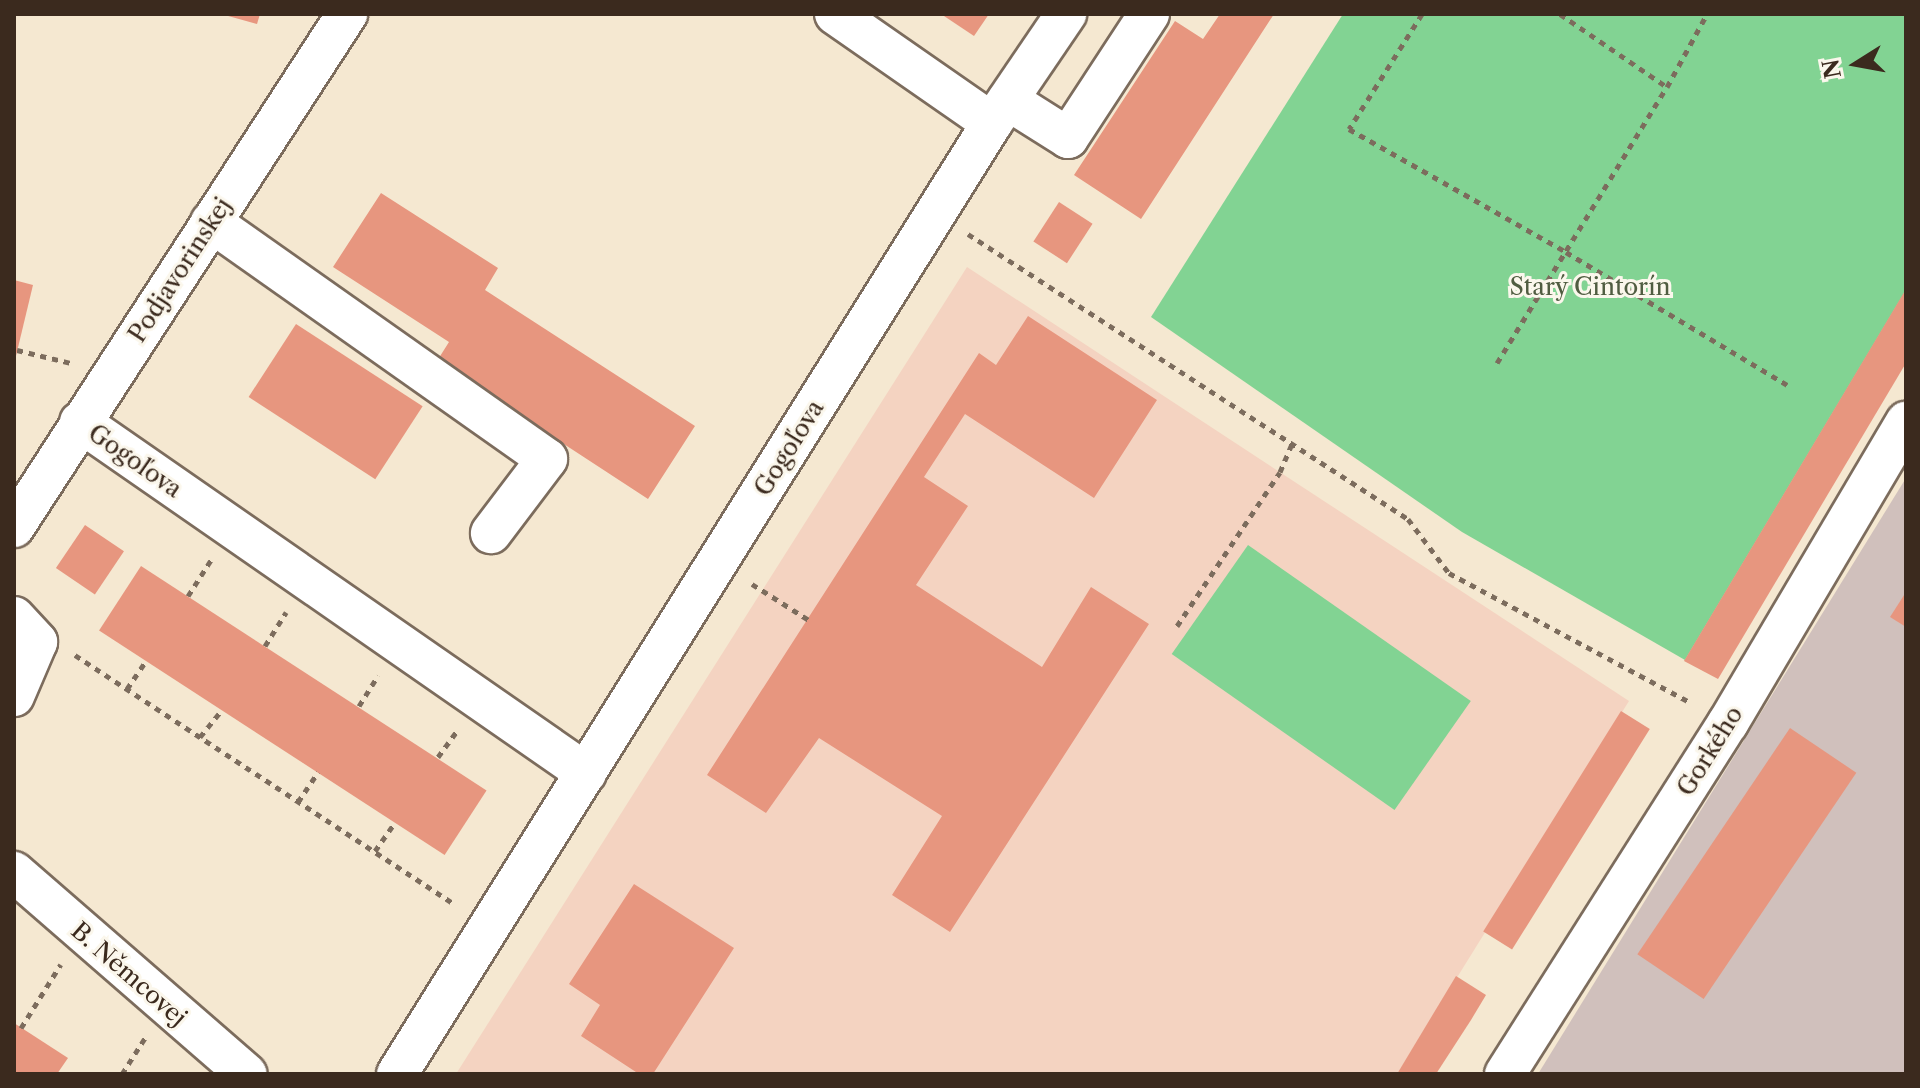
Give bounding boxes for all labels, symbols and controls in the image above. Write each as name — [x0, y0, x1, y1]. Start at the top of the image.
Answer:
north arrow — [1816, 24, 1896, 104]
text: N — [1817, 57, 1847, 81]
street label: Podjavorinskej — [123, 192, 237, 348]
park label: Starý Cintorín — [1509, 273, 1671, 301]
street label: Gogoľova — [748, 395, 830, 501]
street label: Gogoľova — [83, 418, 187, 504]
street label: Gorkého — [1671, 701, 1749, 801]
street label: B. Němcovej — [65, 916, 193, 1032]

